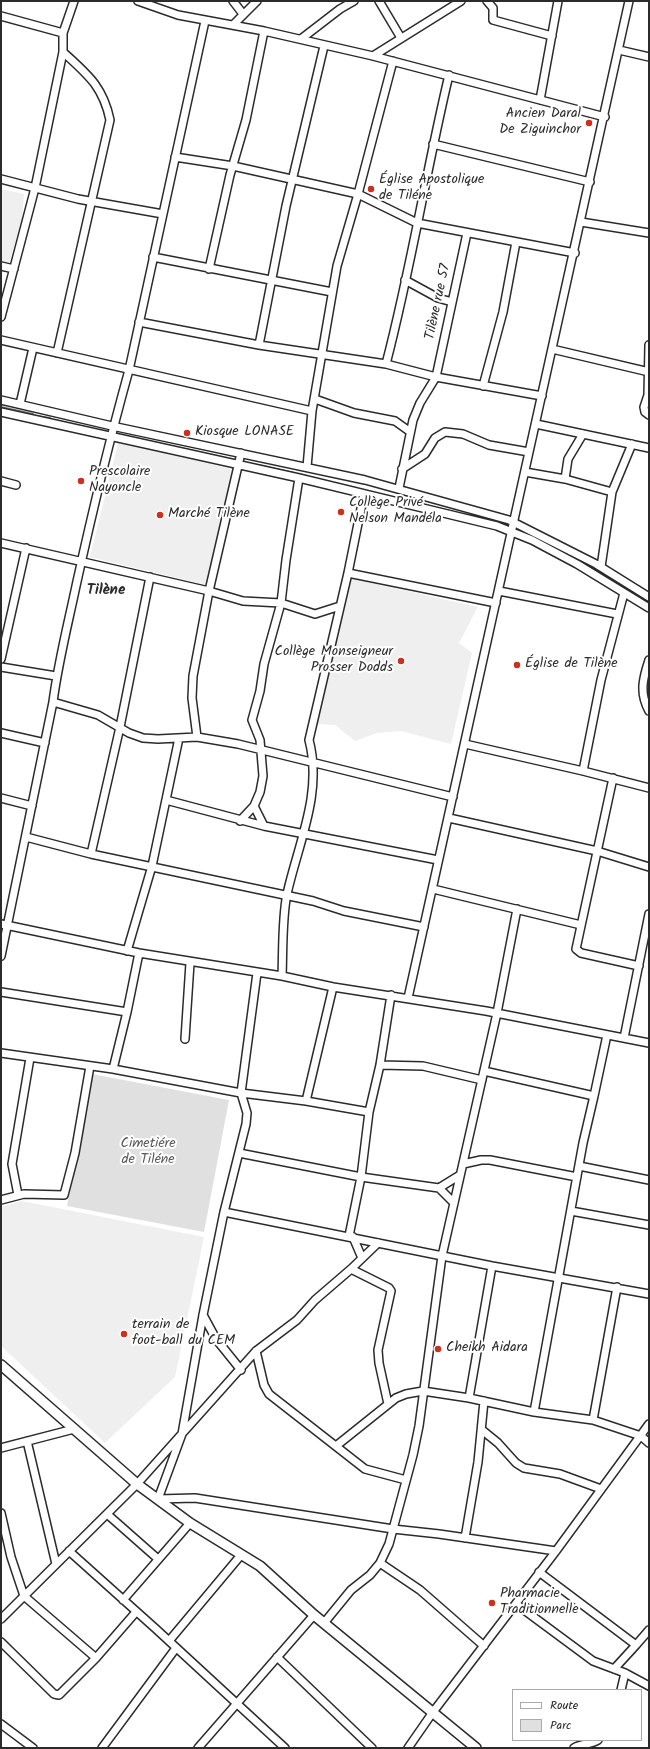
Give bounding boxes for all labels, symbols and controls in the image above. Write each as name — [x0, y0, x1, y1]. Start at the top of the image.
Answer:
place label: Ancien Daral De Ziguinchor — [499, 107, 581, 140]
marker: Ancien Daral De Ziguinchor — [584, 118, 594, 128]
place label: Église Apostolique de Tiléne — [379, 173, 484, 206]
marker: Église Apostolique de Tiléne — [366, 184, 376, 194]
street label: Tilène rue 57 — [423, 263, 455, 341]
place label: Kiosque LONASE — [195, 425, 294, 441]
marker: Kiosque LONASE — [182, 428, 192, 438]
place label: Prescolaire Nayoncle — [89, 465, 150, 498]
marker: Prescolaire Nayoncle — [76, 476, 86, 486]
place label: Collège Privé Nelson Mandéla — [349, 496, 442, 528]
place label: Marché Tilène — [168, 507, 250, 523]
marker: Collège Privé Nelson Mandéla — [336, 507, 346, 517]
marker: Marché Tilène — [155, 510, 165, 520]
district label: Tilène — [87, 582, 125, 600]
place label: Collège Monseigneur Prosser Dodds — [274, 645, 393, 678]
marker: Collège Monseigneur Prosser Dodds — [396, 656, 406, 666]
place label: Église de Tilène — [525, 657, 618, 673]
marker: Église de Tilène — [512, 660, 522, 670]
park label: Cimetiére de Tiléne — [121, 1137, 175, 1170]
place label: terrain de foot-ball du CEM — [132, 1318, 235, 1350]
marker: terrain de foot-ball du CEM — [119, 1329, 129, 1339]
place label: Cheikh Aidara — [446, 1341, 528, 1357]
marker: Cheikh Aidara — [433, 1344, 443, 1354]
place label: Pharmacie Traditionnelle — [500, 1587, 578, 1620]
marker: Pharmacie Traditionnelle — [487, 1598, 497, 1608]
legend — [512, 1689, 642, 1741]
text: Route — [550, 1696, 578, 1715]
text: Parc — [550, 1716, 571, 1735]

